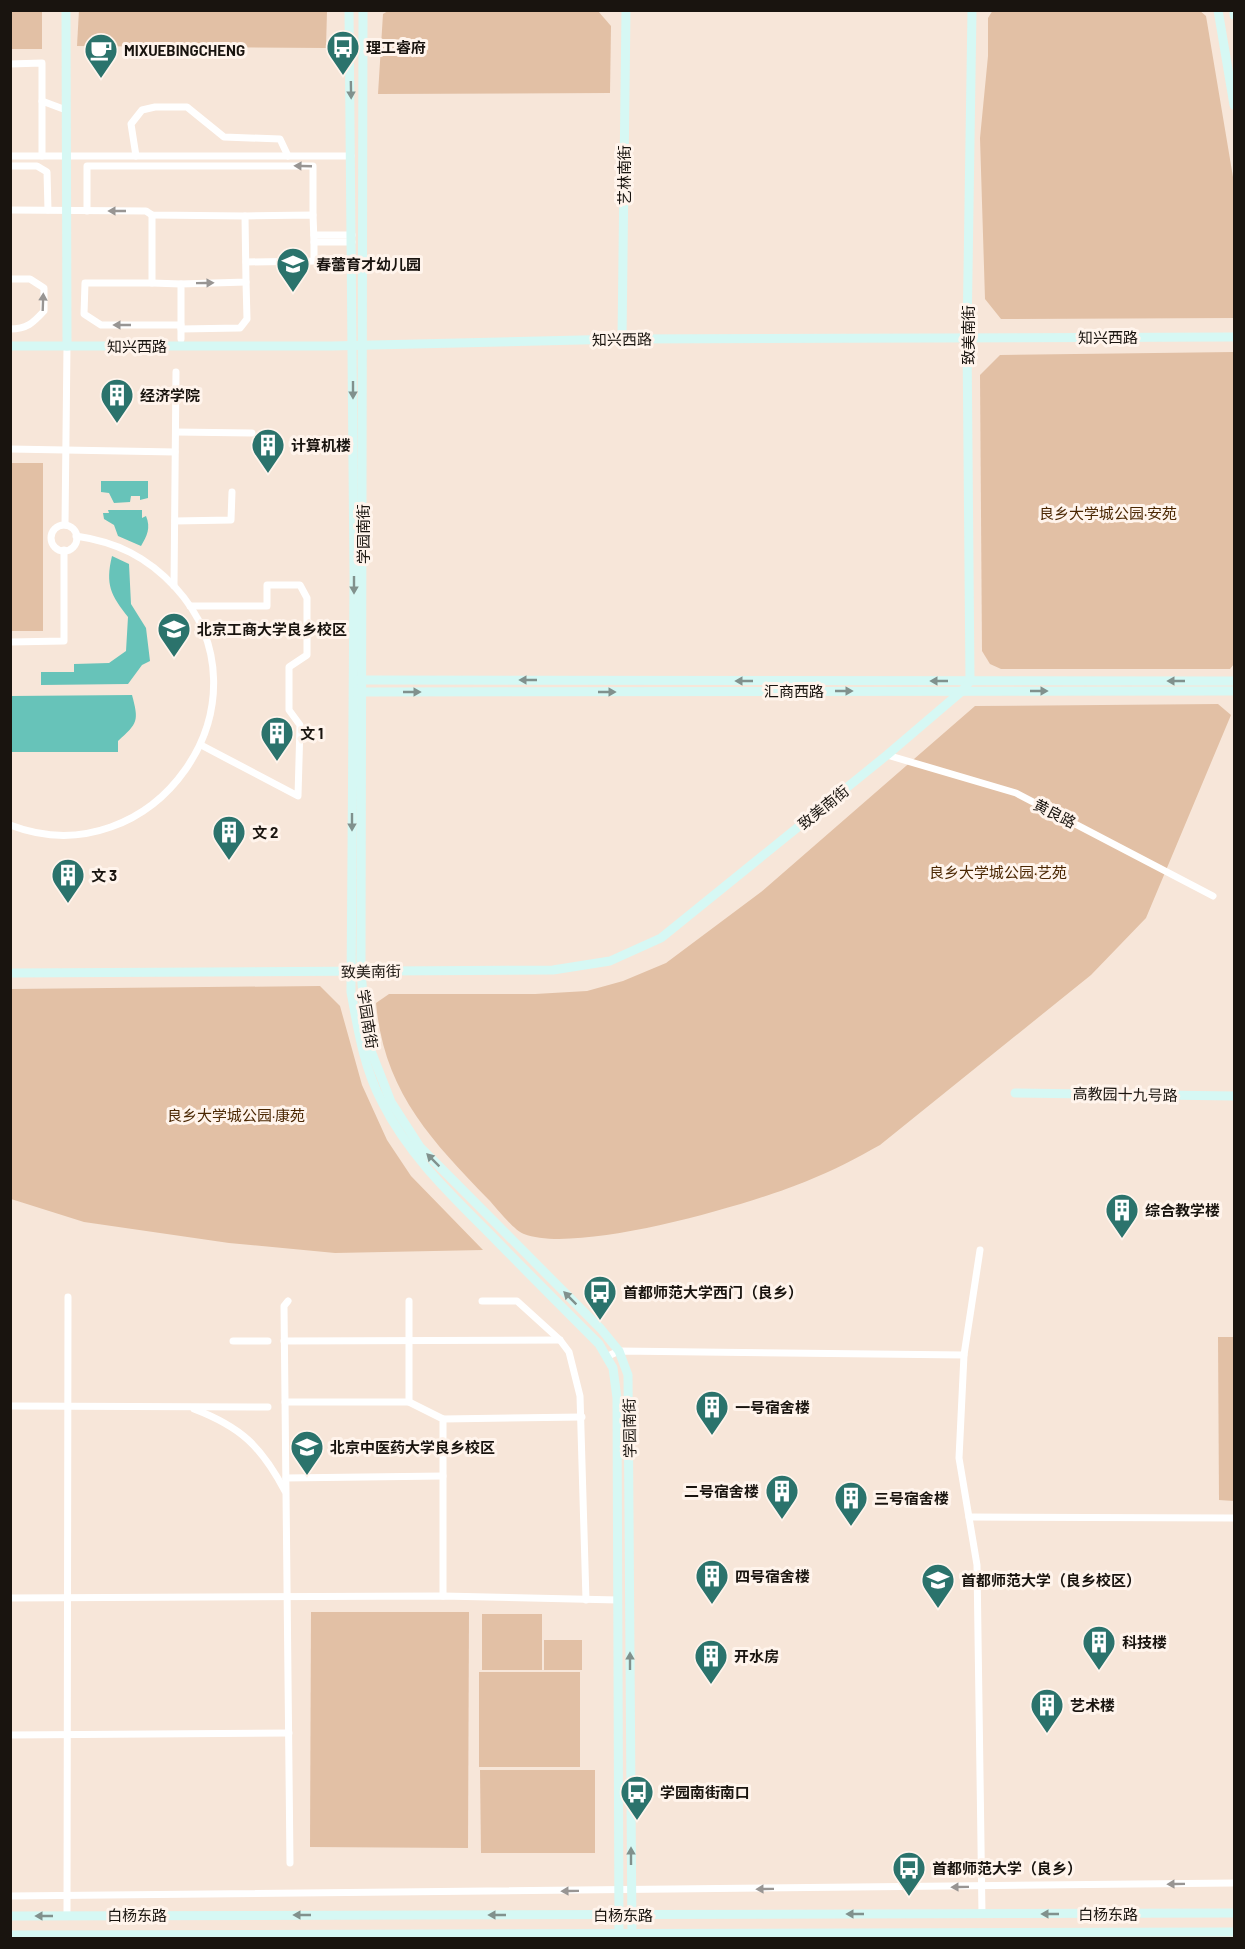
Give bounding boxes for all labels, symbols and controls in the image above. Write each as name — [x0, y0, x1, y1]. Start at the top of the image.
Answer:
bus stop icon: 理工睿府 — [325, 29, 361, 76]
cafe icon: MIXUEBINGCHENG — [83, 32, 119, 79]
place label: 理工睿府 — [366, 38, 426, 56]
place label: MIXUEBINGCHENG — [124, 41, 245, 59]
one-way arrow — [346, 80, 356, 99]
street label: 艺林南街 — [615, 145, 633, 205]
one-way arrow — [293, 162, 312, 171]
one-way arrow — [107, 206, 126, 216]
school or university icon: 春蕾育才幼儿园 — [275, 246, 311, 293]
place label: 春蕾育才幼儿园 — [316, 255, 421, 273]
one-way arrow — [196, 278, 215, 288]
one-way arrow — [39, 292, 48, 311]
street label: 致美南街 — [959, 305, 977, 365]
one-way arrow — [113, 320, 132, 330]
street label: 知兴西路 — [1078, 328, 1138, 346]
street label: 知兴西路 — [592, 329, 652, 349]
street label: 知兴西路 — [107, 337, 167, 355]
building icon: 经济学院 — [99, 377, 135, 424]
one-way arrow — [348, 380, 358, 399]
place label: 经济学院 — [140, 386, 200, 404]
building icon: 计算机楼 — [250, 427, 286, 474]
place label: 计算机楼 — [291, 436, 351, 454]
street label: 学园南街 — [354, 504, 372, 564]
park label: 良乡大学城公园·安苑 — [1039, 504, 1177, 522]
one-way arrow — [349, 575, 359, 594]
school or university icon: 北京工商大学良乡校区 — [156, 611, 192, 658]
place label: 北京工商大学良乡校区 — [197, 620, 347, 638]
one-way arrow — [519, 675, 538, 685]
one-way arrow — [735, 676, 754, 686]
one-way arrow — [930, 676, 949, 686]
one-way arrow — [1167, 676, 1186, 686]
street label: 汇商西路 — [764, 682, 824, 700]
one-way arrow — [834, 686, 853, 696]
one-way arrow — [1029, 686, 1048, 696]
one-way arrow — [402, 687, 421, 697]
one-way arrow — [597, 687, 616, 697]
building icon: 文 1 — [259, 715, 295, 762]
place label: 文 1 — [300, 724, 323, 742]
street label: 致美南街 — [794, 781, 852, 833]
street label: 黄良路 — [1031, 795, 1079, 831]
one-way arrow — [347, 812, 357, 831]
building icon: 文 2 — [211, 814, 247, 861]
place label: 文 2 — [252, 823, 278, 841]
building icon: 文 3 — [50, 857, 86, 904]
park label: 良乡大学城公园·艺苑 — [929, 863, 1067, 881]
place label: 文 3 — [91, 866, 117, 884]
street label: 致美南街 — [341, 961, 401, 981]
street label: 学园南街 — [354, 988, 382, 1050]
street label: 高教园十九号路 — [1072, 1084, 1178, 1104]
park label: 良乡大学城公园·康苑 — [167, 1106, 305, 1124]
one-way arrow — [426, 1153, 440, 1167]
building icon: 综合教学楼 — [1104, 1192, 1140, 1239]
place label: 综合教学楼 — [1145, 1201, 1220, 1219]
bus stop icon: 首都师范大学西门（良乡） — [582, 1274, 618, 1321]
place label: 首都师范大学西门（良乡） — [623, 1283, 803, 1301]
one-way arrow — [564, 1291, 578, 1305]
building icon: 一号宿舍楼 — [694, 1389, 730, 1436]
street label: 学园南街 — [619, 1398, 639, 1458]
place label: 一号宿舍楼 — [735, 1398, 810, 1416]
school or university icon: 北京中医药大学良乡校区 — [289, 1429, 325, 1476]
place label: 北京中医药大学良乡校区 — [330, 1438, 495, 1456]
building icon: 二号宿舍楼 — [764, 1473, 800, 1520]
building icon: 三号宿舍楼 — [833, 1480, 869, 1527]
place label: 二号宿舍楼 — [684, 1482, 759, 1500]
place label: 三号宿舍楼 — [874, 1489, 949, 1507]
building icon: 四号宿舍楼 — [694, 1558, 730, 1605]
school or university icon: 首都师范大学（良乡校区） — [920, 1562, 956, 1609]
place label: 四号宿舍楼 — [735, 1567, 810, 1585]
place label: 首都师范大学（良乡校区） — [961, 1571, 1141, 1589]
building icon: 科技楼 — [1081, 1624, 1117, 1671]
place label: 科技楼 — [1122, 1633, 1167, 1651]
building icon: 开水房 — [693, 1638, 729, 1685]
place label: 开水房 — [734, 1647, 779, 1665]
one-way arrow — [625, 1652, 635, 1671]
building icon: 艺术楼 — [1029, 1687, 1065, 1734]
place label: 艺术楼 — [1070, 1696, 1115, 1714]
bus stop icon: 学园南街南口 — [619, 1774, 655, 1821]
place label: 学园南街南口 — [660, 1783, 750, 1801]
one-way arrow — [626, 1847, 636, 1866]
bus stop icon: 首都师范大学（良乡） — [891, 1850, 927, 1897]
place label: 首都师范大学（良乡） — [932, 1859, 1082, 1877]
one-way arrow — [1167, 1879, 1186, 1889]
one-way arrow — [951, 1882, 970, 1891]
one-way arrow — [756, 1884, 775, 1894]
one-way arrow — [561, 1886, 580, 1896]
street label: 白杨东路 — [1078, 1905, 1138, 1923]
street label: 白杨东路 — [107, 1906, 167, 1924]
street label: 白杨东路 — [593, 1906, 653, 1924]
one-way arrow — [846, 1909, 865, 1919]
one-way arrow — [1041, 1909, 1060, 1919]
one-way arrow — [293, 1910, 312, 1920]
one-way arrow — [488, 1910, 507, 1920]
one-way arrow — [35, 1911, 54, 1921]

